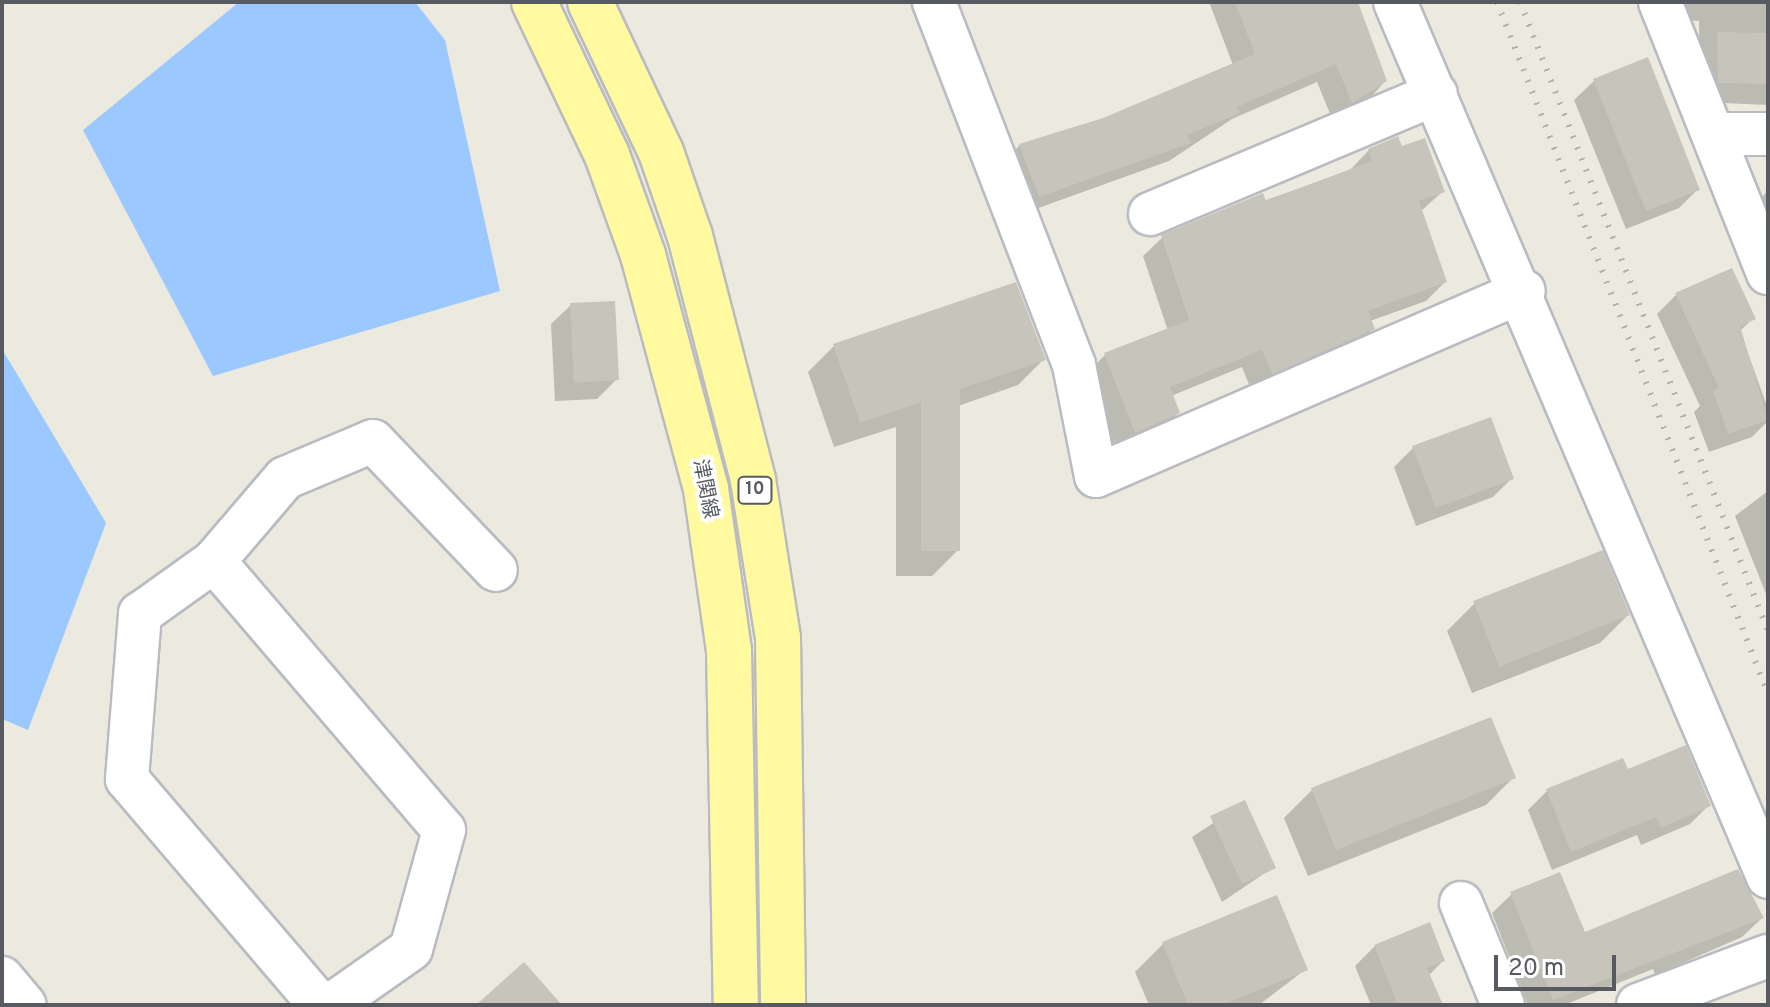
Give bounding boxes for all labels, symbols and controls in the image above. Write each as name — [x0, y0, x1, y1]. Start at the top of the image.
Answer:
street label: 津関線 — [686, 457, 722, 521]
road number: 10 — [737, 476, 773, 504]
scale bar — [1498, 939, 1620, 989]
text: 20 m — [1508, 954, 1564, 984]

